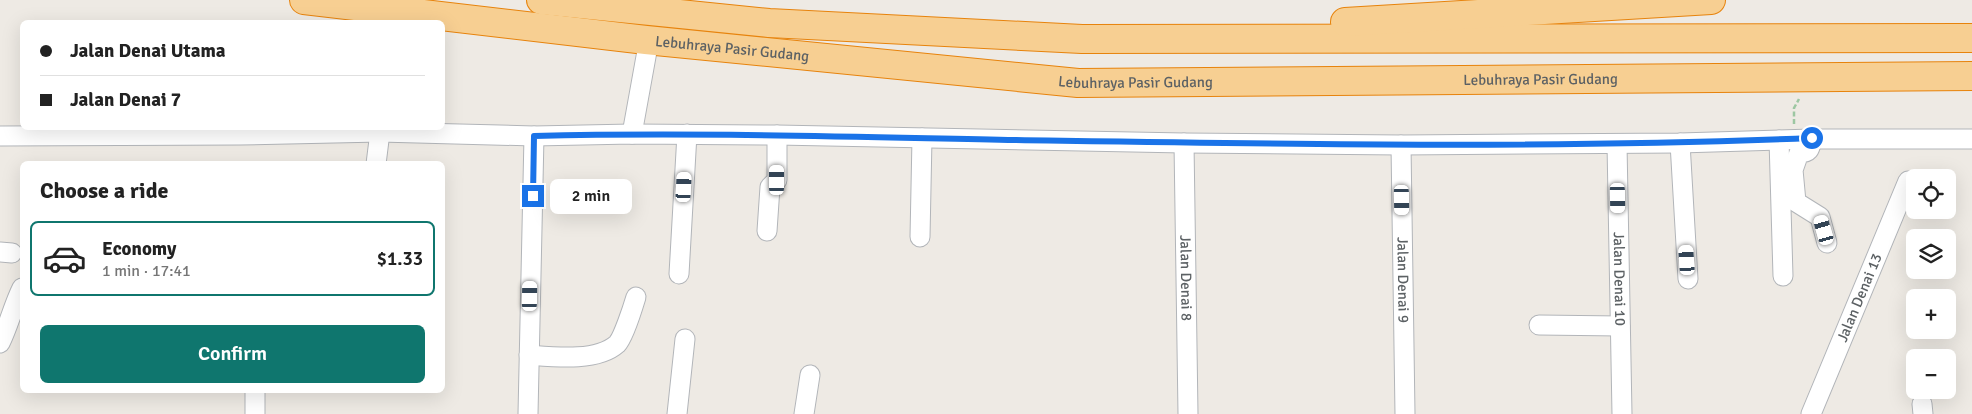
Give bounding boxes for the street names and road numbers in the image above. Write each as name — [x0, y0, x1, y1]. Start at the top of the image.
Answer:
street label: Lebuhraya Pasir Gudang — [654, 32, 810, 65]
street label: Lebuhraya Pasir Gudang — [1463, 70, 1618, 89]
street label: Lebuhraya Pasir Gudang — [1057, 72, 1213, 92]
street label: Jalan Denai 10 — [1610, 232, 1629, 326]
street label: Jalan Denai 8 — [1176, 235, 1196, 321]
street label: Jalan Denai 9 — [1393, 237, 1413, 323]
street label: Jalan Denai 13 — [1833, 251, 1886, 345]

